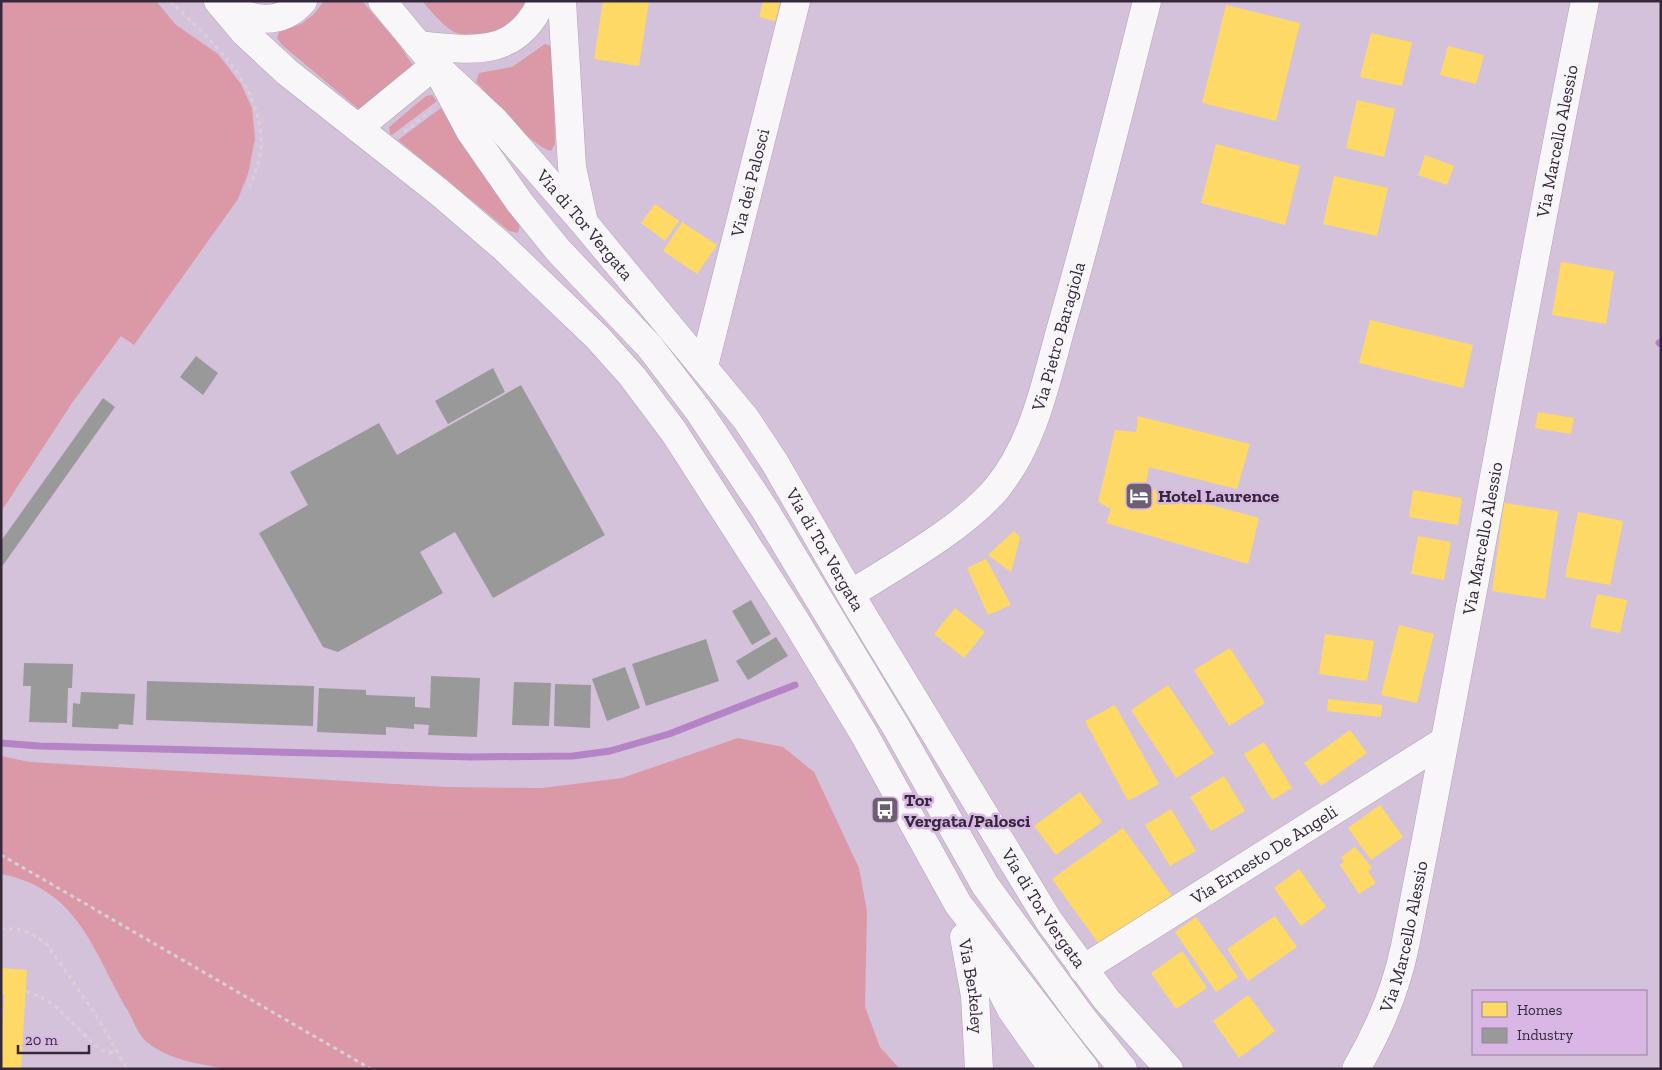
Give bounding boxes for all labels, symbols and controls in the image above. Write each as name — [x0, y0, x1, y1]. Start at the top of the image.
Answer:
street label: Via Marcello Alessio — [1531, 63, 1583, 221]
street label: Via dei Palosci — [726, 126, 774, 240]
street label: Via di Tor Vergata — [531, 164, 638, 285]
street label: Via Pietro Baragiola — [1027, 259, 1090, 415]
street label: Via Marcello Alessio — [1458, 460, 1508, 618]
hotel icon: Hotel Laurence — [1124, 481, 1154, 511]
street label: Via di Tor Vergata — [780, 483, 869, 615]
place label: Hotel Laurence — [1158, 485, 1280, 507]
place label: Tor Vergata/Palosci — [904, 789, 1031, 832]
bus stop icon: Tor Vergata/Palosci — [870, 795, 900, 825]
street label: Via Ernesto De Angeli — [1186, 800, 1341, 910]
street label: Via di Tor Vergata — [996, 844, 1091, 973]
street label: Via Marcello Alessio — [1374, 859, 1433, 1017]
street label: Via Berkeley — [953, 936, 988, 1035]
legend — [1472, 990, 1647, 1055]
text: Homes — [1517, 1001, 1562, 1019]
scale bar — [18, 1022, 89, 1054]
text: Industry — [1517, 1026, 1574, 1044]
text: 20 m — [25, 1031, 58, 1049]

